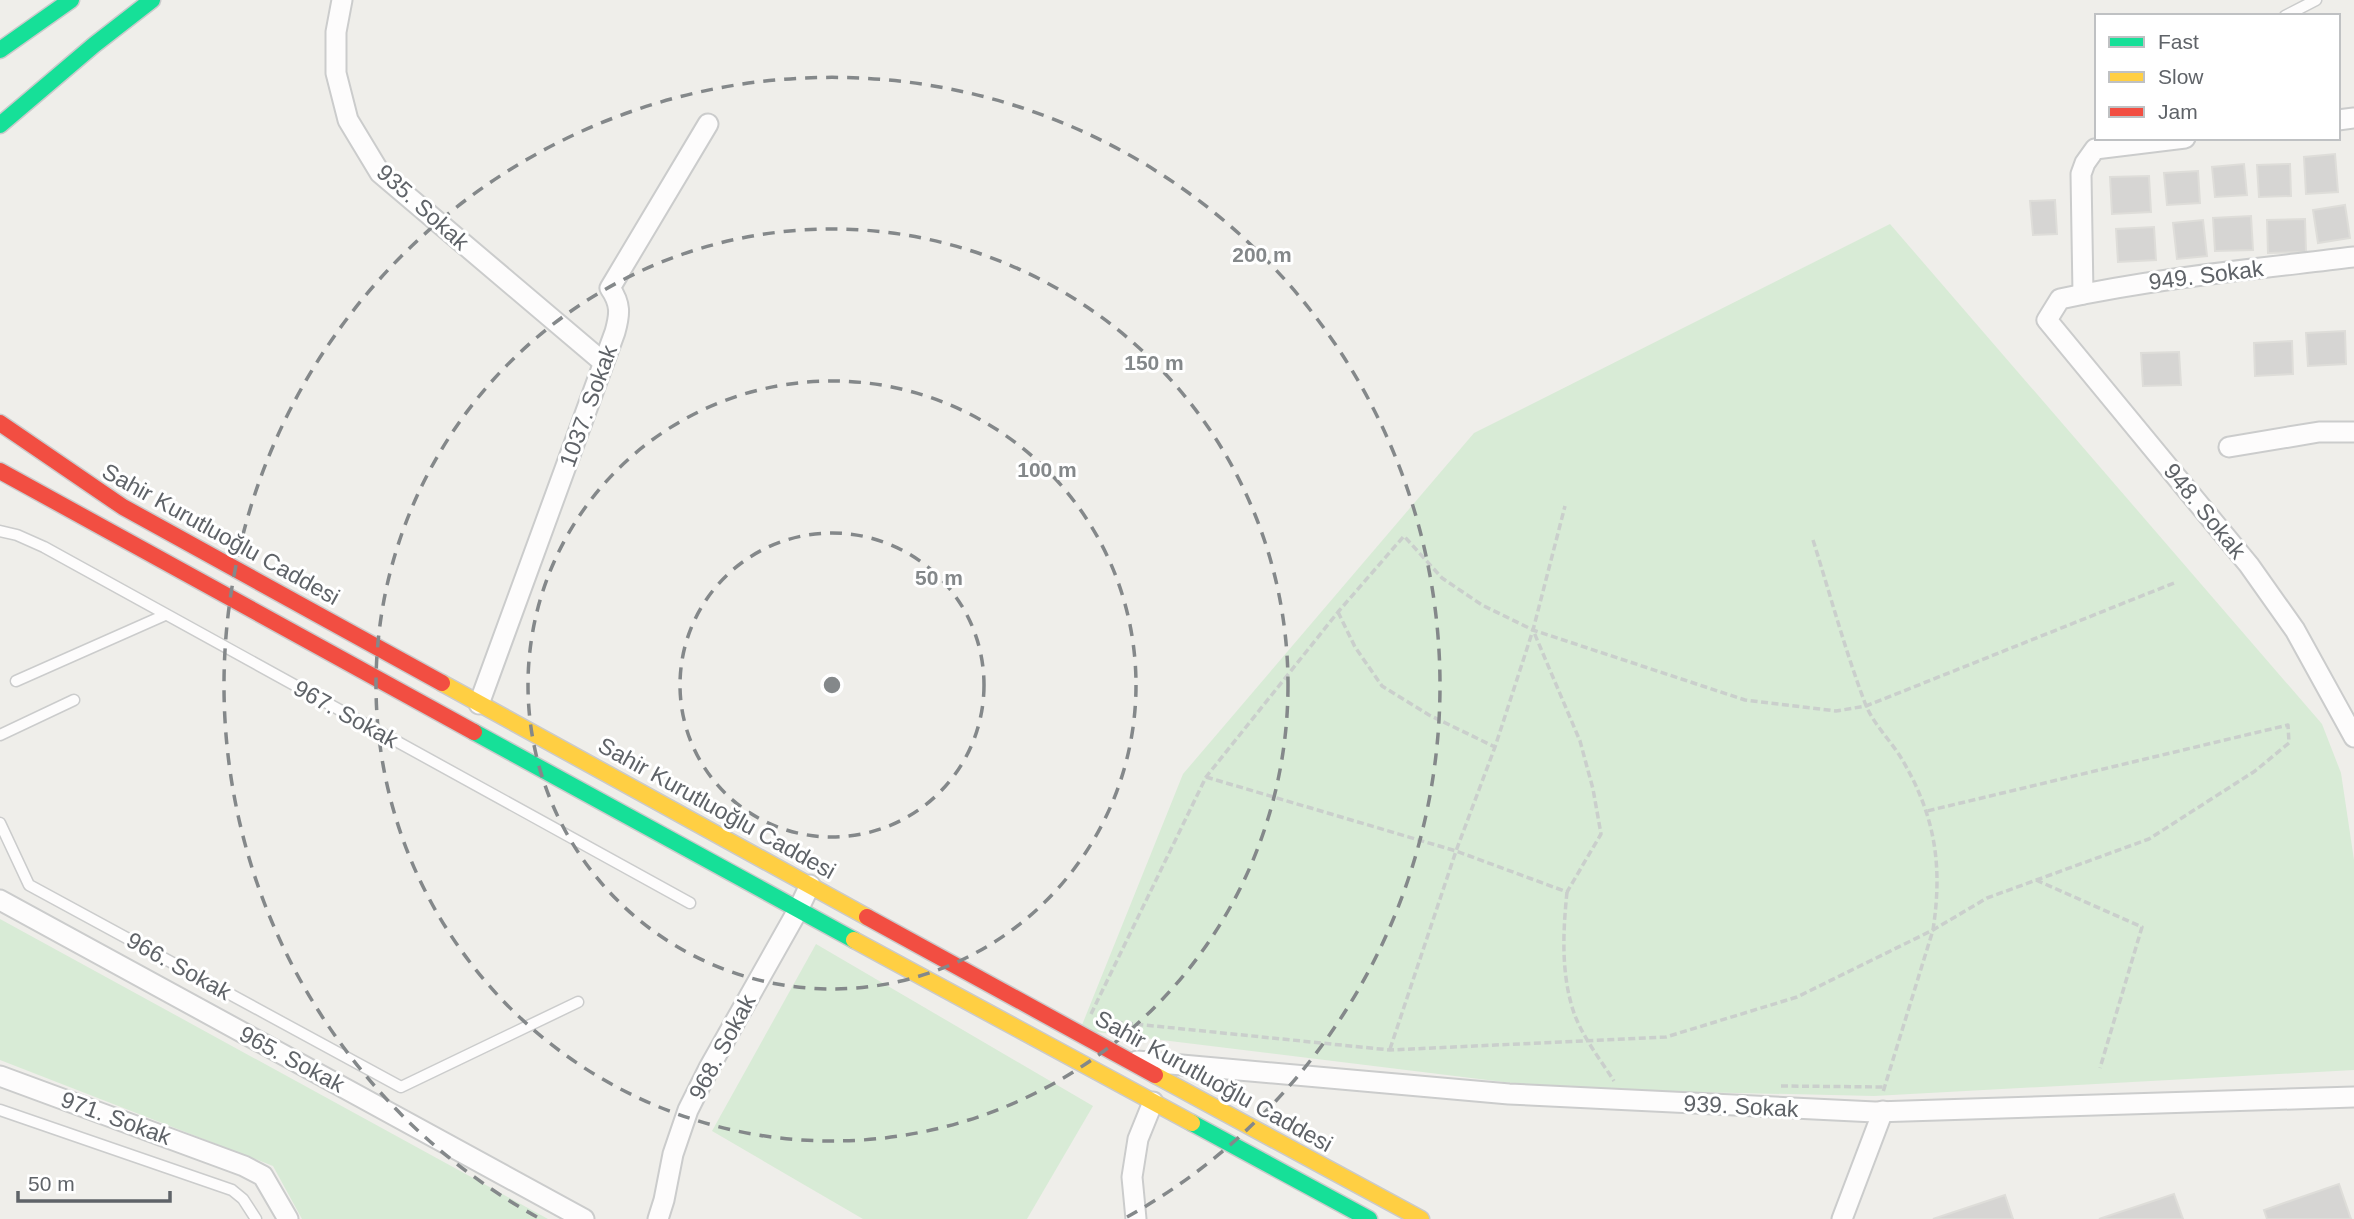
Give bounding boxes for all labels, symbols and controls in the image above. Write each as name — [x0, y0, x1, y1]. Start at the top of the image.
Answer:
legend — [2095, 14, 2340, 140]
text: Fast — [2158, 30, 2199, 53]
text: Slow — [2158, 65, 2204, 88]
text: Jam — [2158, 100, 2198, 123]
street label: 935. Sokak — [372, 159, 475, 255]
text: 200 m — [1232, 243, 1292, 266]
street label: 949. Sokak — [2147, 255, 2265, 295]
street label: 1037. Sokak — [554, 341, 622, 471]
text: 150 m — [1124, 351, 1184, 374]
street label: Sahir Kurutluoğlu Caddesi — [98, 458, 344, 610]
text: 100 m — [1017, 458, 1077, 481]
street label: 948. Sokak — [2159, 458, 2252, 564]
text: 50 m — [915, 566, 963, 589]
centre of rings — [820, 673, 844, 697]
street label: 967. Sokak — [289, 675, 403, 754]
street label: Sahir Kurutluoğlu Caddesi — [594, 732, 840, 884]
street label: 966. Sokak — [122, 927, 236, 1006]
street label: 968. Sokak — [684, 990, 761, 1104]
street label: Sahir Kurutluoğlu Caddesi — [1091, 1005, 1337, 1157]
street label: 965. Sokak — [235, 1021, 349, 1098]
street label: 971. Sokak — [57, 1086, 175, 1150]
street label: 939. Sokak — [1683, 1090, 1800, 1122]
scale bar — [18, 1160, 170, 1204]
text: 50 m — [28, 1172, 75, 1195]

